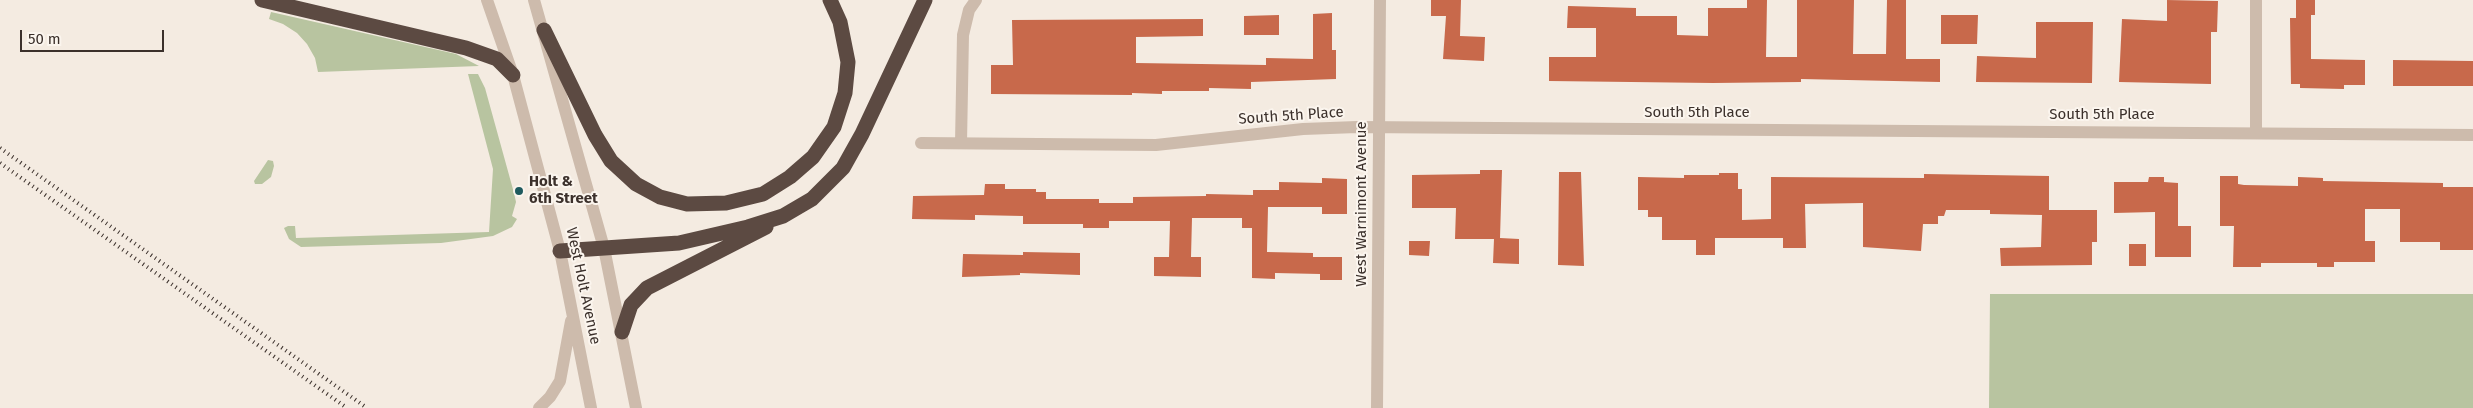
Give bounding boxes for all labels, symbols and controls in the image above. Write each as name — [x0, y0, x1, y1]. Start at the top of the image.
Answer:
scale bar — [22, 20, 166, 52]
text: 50 m — [28, 30, 61, 48]
street label: South 5th Place — [1238, 103, 1344, 129]
street label: South 5th Place — [1644, 104, 1750, 122]
street label: South 5th Place — [2049, 106, 2155, 124]
street label: West Warnimont Avenue — [1353, 121, 1371, 287]
place label: Holt & 6th Street — [529, 173, 598, 208]
marker: Holt & 6th Street — [513, 185, 525, 197]
street label: West Holt Avenue — [562, 226, 604, 346]

